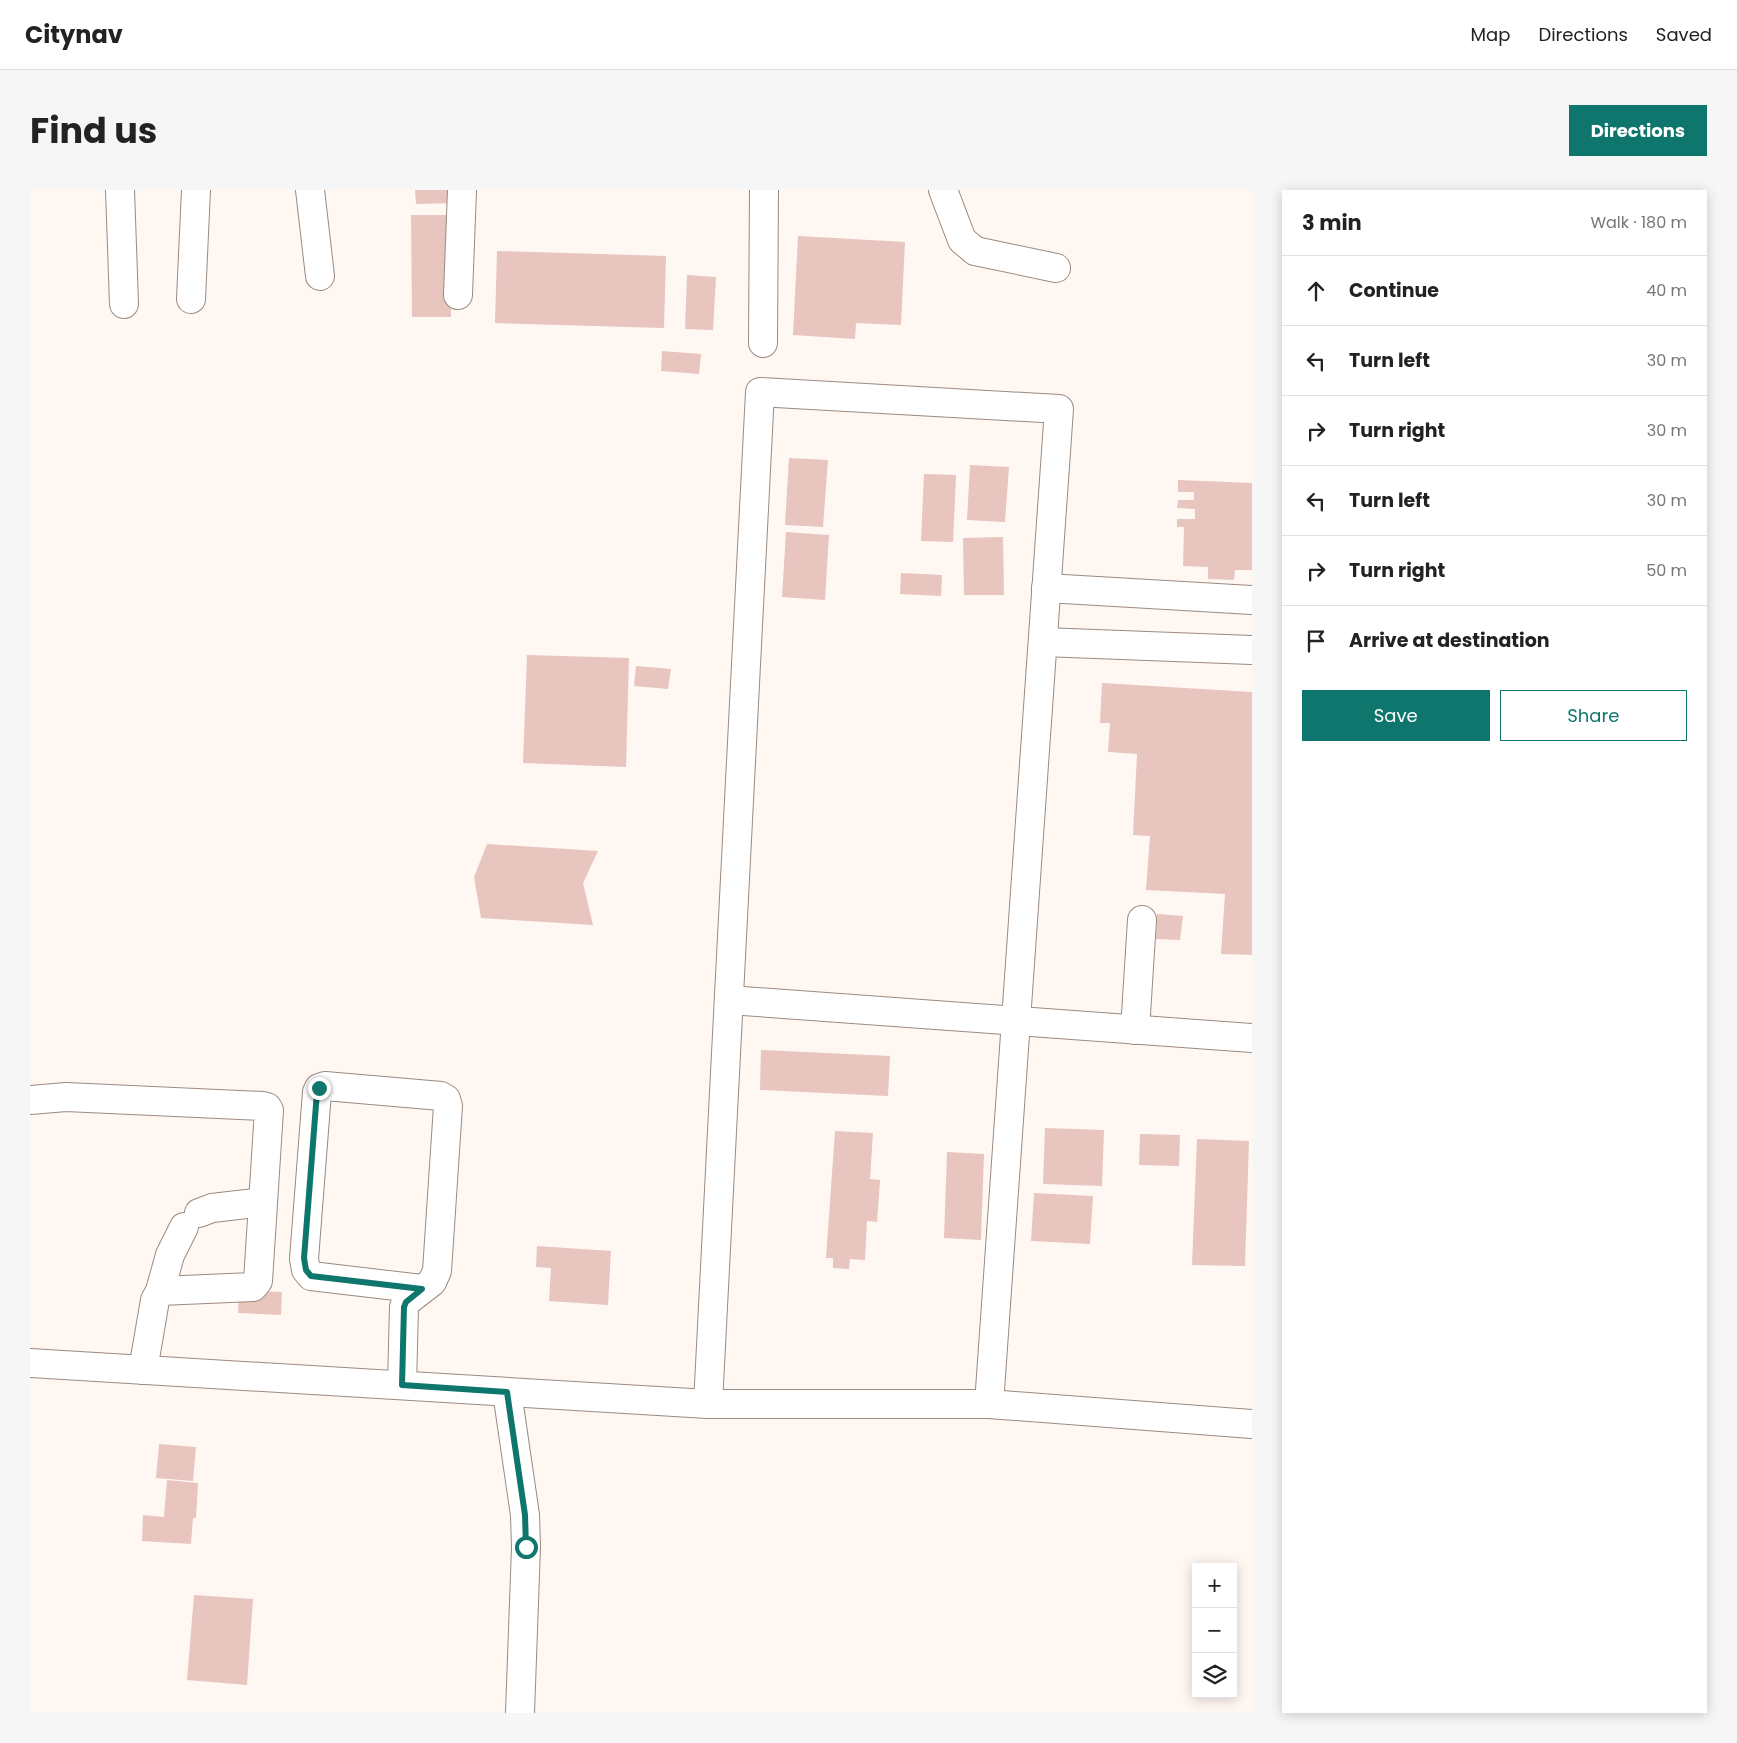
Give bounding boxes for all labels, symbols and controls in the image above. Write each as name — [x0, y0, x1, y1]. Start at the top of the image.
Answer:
text: Citynav — [25, 18, 123, 51]
text: Map — [1471, 22, 1510, 47]
text: Directions — [1538, 22, 1628, 47]
text: Saved — [1656, 22, 1712, 47]
button: Directions — [1569, 105, 1707, 156]
text: Find us — [30, 106, 157, 155]
text: 3 min — [1302, 208, 1362, 237]
text: Walk · 180 m — [1590, 211, 1687, 234]
icon: ahead — [1302, 277, 1330, 305]
text: Continue — [1349, 277, 1439, 304]
text: 40 m — [1646, 279, 1687, 302]
icon: left — [1302, 347, 1330, 375]
text: Turn left — [1349, 347, 1430, 374]
text: 30 m — [1647, 349, 1687, 372]
icon: right — [1302, 417, 1330, 445]
text: Turn right — [1349, 417, 1445, 444]
text: 30 m — [1647, 419, 1687, 442]
icon: left — [1302, 487, 1330, 515]
text: Turn left — [1349, 487, 1430, 514]
text: 30 m — [1647, 489, 1687, 512]
icon: right — [1302, 557, 1330, 585]
text: Turn right — [1349, 557, 1445, 584]
text: 50 m — [1646, 559, 1687, 582]
icon: arrive — [1302, 627, 1330, 655]
text: Arrive at destination — [1349, 627, 1550, 654]
button: Save — [1302, 690, 1490, 741]
button: Share — [1500, 690, 1687, 741]
route end — [308, 1077, 331, 1100]
route start — [515, 1536, 538, 1559]
map controls — [1192, 1563, 1237, 1698]
button: + — [1192, 1563, 1237, 1608]
button: − — [1192, 1608, 1237, 1653]
button: layers — [1192, 1653, 1237, 1698]

